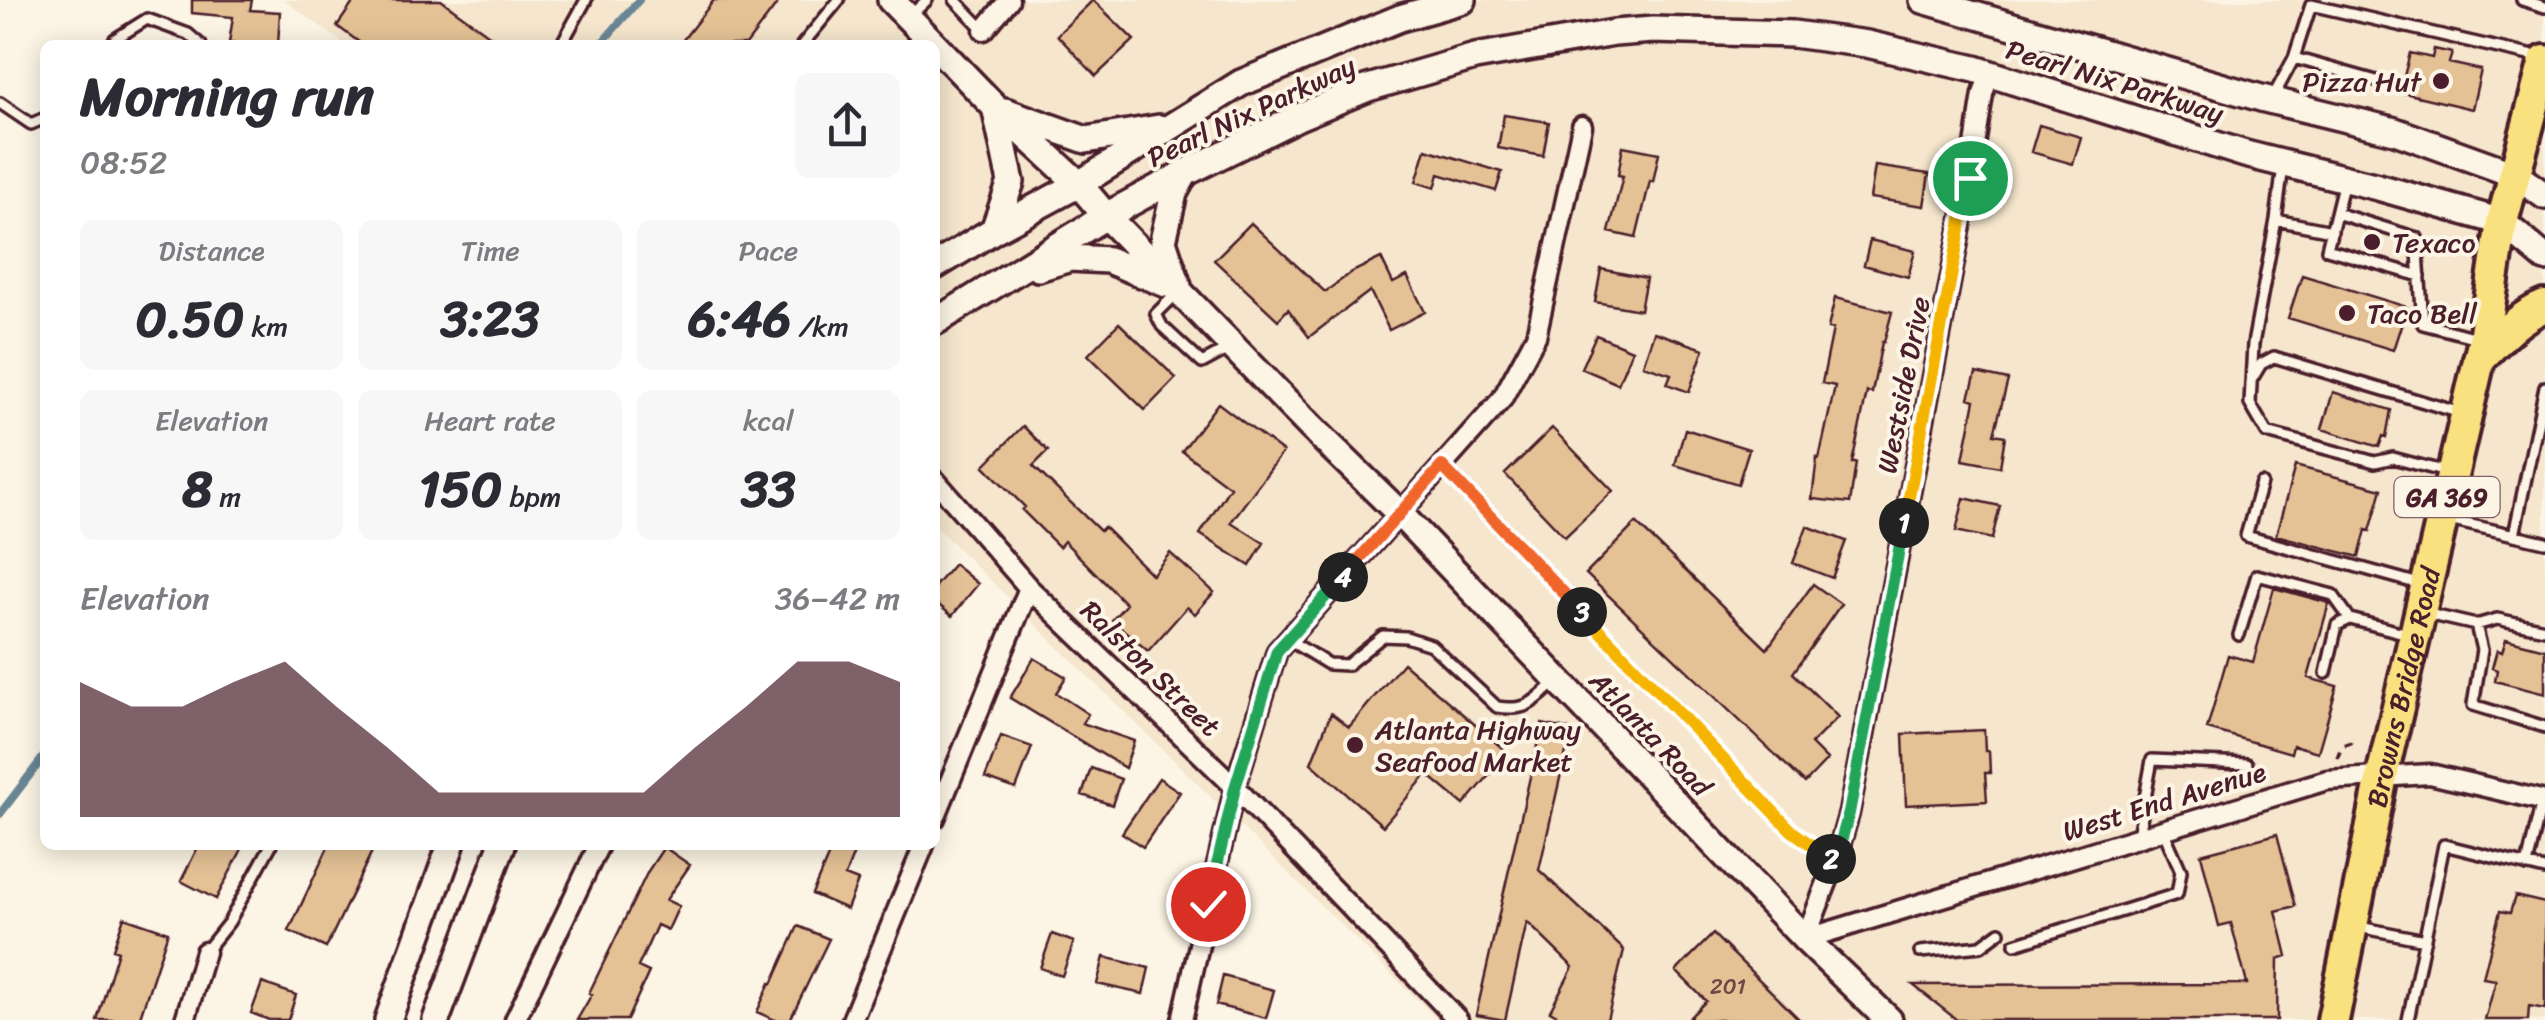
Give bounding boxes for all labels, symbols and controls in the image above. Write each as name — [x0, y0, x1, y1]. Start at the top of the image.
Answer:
street label: Pearl Nix Parkway — [2000, 25, 2230, 138]
street label: Pearl Nix Parkway — [1139, 41, 1364, 181]
text: Morning run — [80, 48, 374, 145]
place label: Pizza Hut — [2302, 57, 2423, 106]
marker: Pizza Hut — [2430, 70, 2452, 92]
button: share — [795, 73, 900, 178]
text: 08:52 — [80, 134, 167, 191]
pin — [1928, 136, 2013, 221]
icon: arrive — [1943, 151, 1998, 206]
place label: Texaco — [2392, 218, 2476, 267]
text: Distance — [159, 226, 265, 275]
text: Time — [460, 226, 520, 275]
text: Pace — [739, 226, 798, 275]
marker: Texaco — [2361, 231, 2383, 253]
text: 0.50 — [135, 275, 244, 364]
text: 3:23 — [441, 275, 539, 364]
text: 6:46 — [688, 275, 791, 364]
place label: Taco Bell — [2367, 289, 2478, 338]
street label: Westside Drive — [1862, 292, 1945, 478]
text: km — [244, 302, 288, 351]
text: /km — [791, 302, 849, 351]
marker: Taco Bell — [2336, 302, 2358, 324]
text: Elevation — [155, 396, 268, 445]
text: Heart rate — [424, 396, 556, 445]
text: kcal — [743, 396, 794, 445]
text: 8 — [182, 445, 212, 534]
text: 150 — [419, 445, 502, 534]
text: 33 — [741, 445, 796, 534]
text: m — [212, 472, 241, 521]
text: bpm — [502, 472, 561, 521]
road number: GA 369 — [2394, 477, 2500, 517]
pin: 1 — [1879, 498, 1929, 548]
text: 1 — [1898, 498, 1910, 547]
pin: 4 — [1318, 552, 1368, 602]
text: 4 — [1334, 552, 1352, 601]
street label: Browns Bridge Road — [2352, 560, 2455, 812]
text: Elevation — [80, 570, 210, 627]
text: 36–42 m — [775, 570, 900, 627]
pin: 3 — [1557, 587, 1607, 637]
text: 3 — [1574, 587, 1590, 636]
street label: Ralston Street — [1068, 588, 1233, 749]
street label: Atlanta Road — [1576, 658, 1726, 810]
place label: Atlanta Highway Seafood Market — [1374, 705, 1581, 786]
marker: Atlanta Highway Seafood Market — [1344, 734, 1366, 756]
street label: West End Avenue — [2056, 747, 2272, 856]
pin: 2 — [1806, 834, 1856, 884]
text: 2 — [1823, 834, 1839, 883]
pin — [1166, 862, 1251, 947]
icon: check — [1181, 877, 1236, 932]
house number: 201 — [1710, 967, 1746, 1006]

